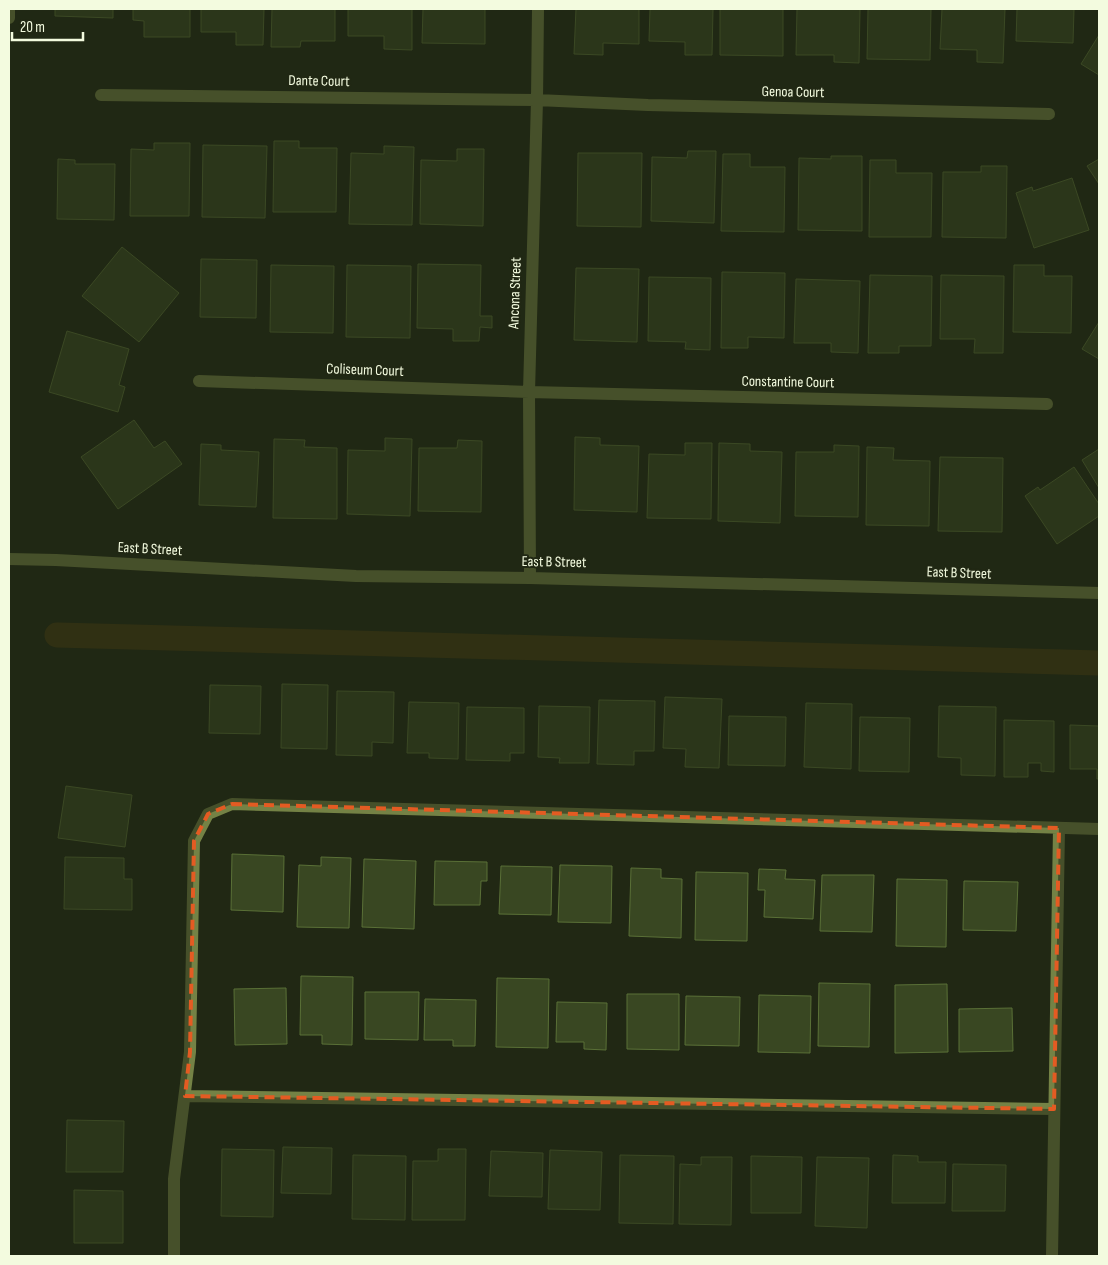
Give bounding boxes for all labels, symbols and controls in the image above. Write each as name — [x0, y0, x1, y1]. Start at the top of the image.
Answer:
scale bar — [12, 10, 84, 42]
text: 20 m — [20, 18, 45, 37]
street label: Dante Court — [288, 71, 350, 91]
street label: Genoa Court — [761, 82, 825, 102]
street label: Ancona Street — [504, 257, 526, 330]
street label: Coliseum Court — [326, 359, 405, 381]
street label: Constantine Court — [741, 372, 835, 392]
street label: East B Street — [117, 538, 183, 560]
street label: East B Street — [521, 552, 587, 572]
street label: East B Street — [926, 562, 992, 584]

